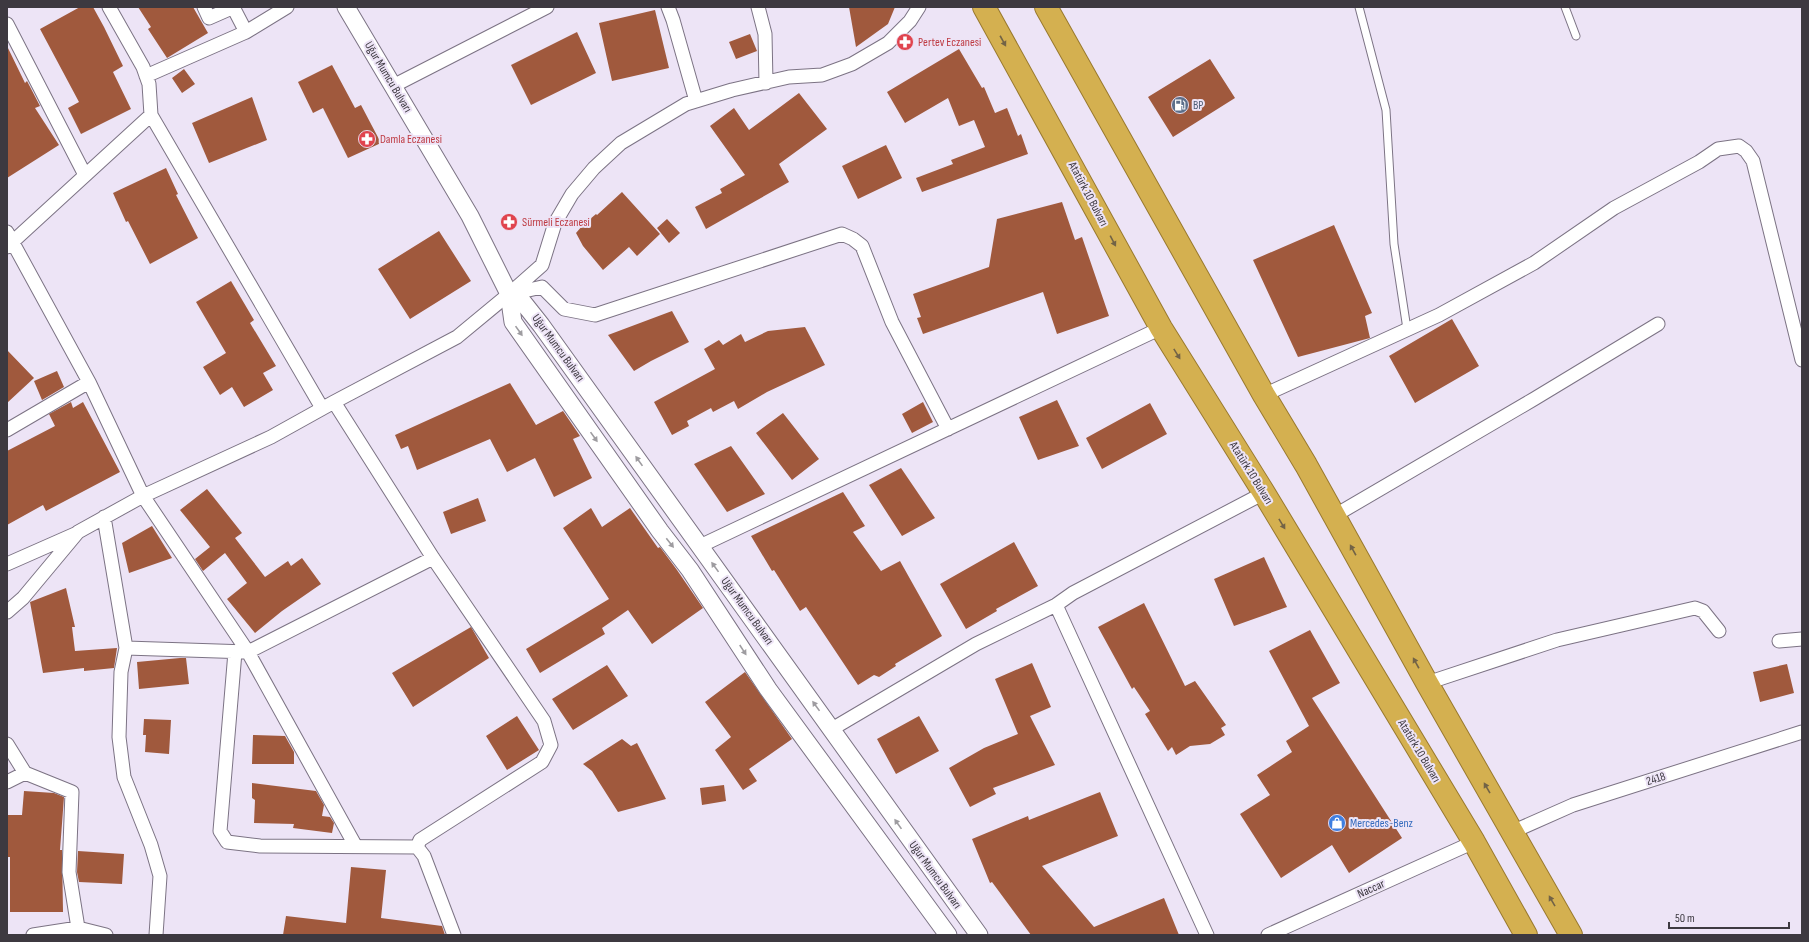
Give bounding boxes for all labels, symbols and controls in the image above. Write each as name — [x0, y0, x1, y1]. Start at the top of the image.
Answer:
pharmacy icon: Pertev Eczanesi — [895, 32, 915, 52]
place label: Pertev Eczanesi — [918, 35, 981, 50]
one-way arrow — [1000, 35, 1007, 47]
street label: Uğur Mumcu Bulvarı — [361, 39, 415, 115]
fuel station icon: BP — [1170, 95, 1190, 115]
place label: BP — [1193, 98, 1203, 113]
pharmacy icon: Damla Eczanesi — [357, 129, 377, 149]
place label: Damla Eczanesi — [380, 132, 442, 147]
street label: Atatürk 10 Bulvarı — [1064, 158, 1111, 229]
pharmacy icon: Sürmeli Eczanesi — [499, 212, 519, 232]
place label: Sürmeli Eczanesi — [522, 215, 590, 230]
one-way arrow — [1110, 235, 1117, 247]
street label: Uğur Mumcu Bulvarı — [528, 311, 588, 385]
one-way arrow — [515, 326, 523, 336]
one-way arrow — [1173, 349, 1181, 359]
one-way arrow — [590, 432, 598, 443]
street label: Atatürk 10 Bulvarı — [1225, 438, 1276, 507]
one-way arrow — [635, 456, 643, 466]
one-way arrow — [1279, 518, 1286, 530]
one-way arrow — [665, 538, 674, 549]
one-way arrow — [1349, 544, 1356, 555]
one-way arrow — [711, 561, 719, 572]
street label: Uğur Mumcu Bulvarı — [717, 574, 777, 648]
one-way arrow — [739, 645, 747, 656]
one-way arrow — [1412, 657, 1419, 669]
one-way arrow — [812, 701, 820, 711]
street label: Atatürk 10 Bulvarı — [1394, 716, 1444, 785]
street label: 2418 — [1644, 769, 1668, 789]
one-way arrow — [1484, 782, 1491, 794]
shop icon: Mercedes-Benz — [1327, 813, 1347, 833]
place label: Mercedes-Benz — [1350, 816, 1414, 831]
one-way arrow — [894, 819, 902, 829]
street label: Uğur Mumcu Bulvarı — [905, 838, 965, 912]
street label: Naccar — [1355, 876, 1387, 902]
one-way arrow — [1548, 895, 1555, 907]
scale bar — [1669, 904, 1789, 930]
text: 50 m — [1675, 911, 1695, 926]

